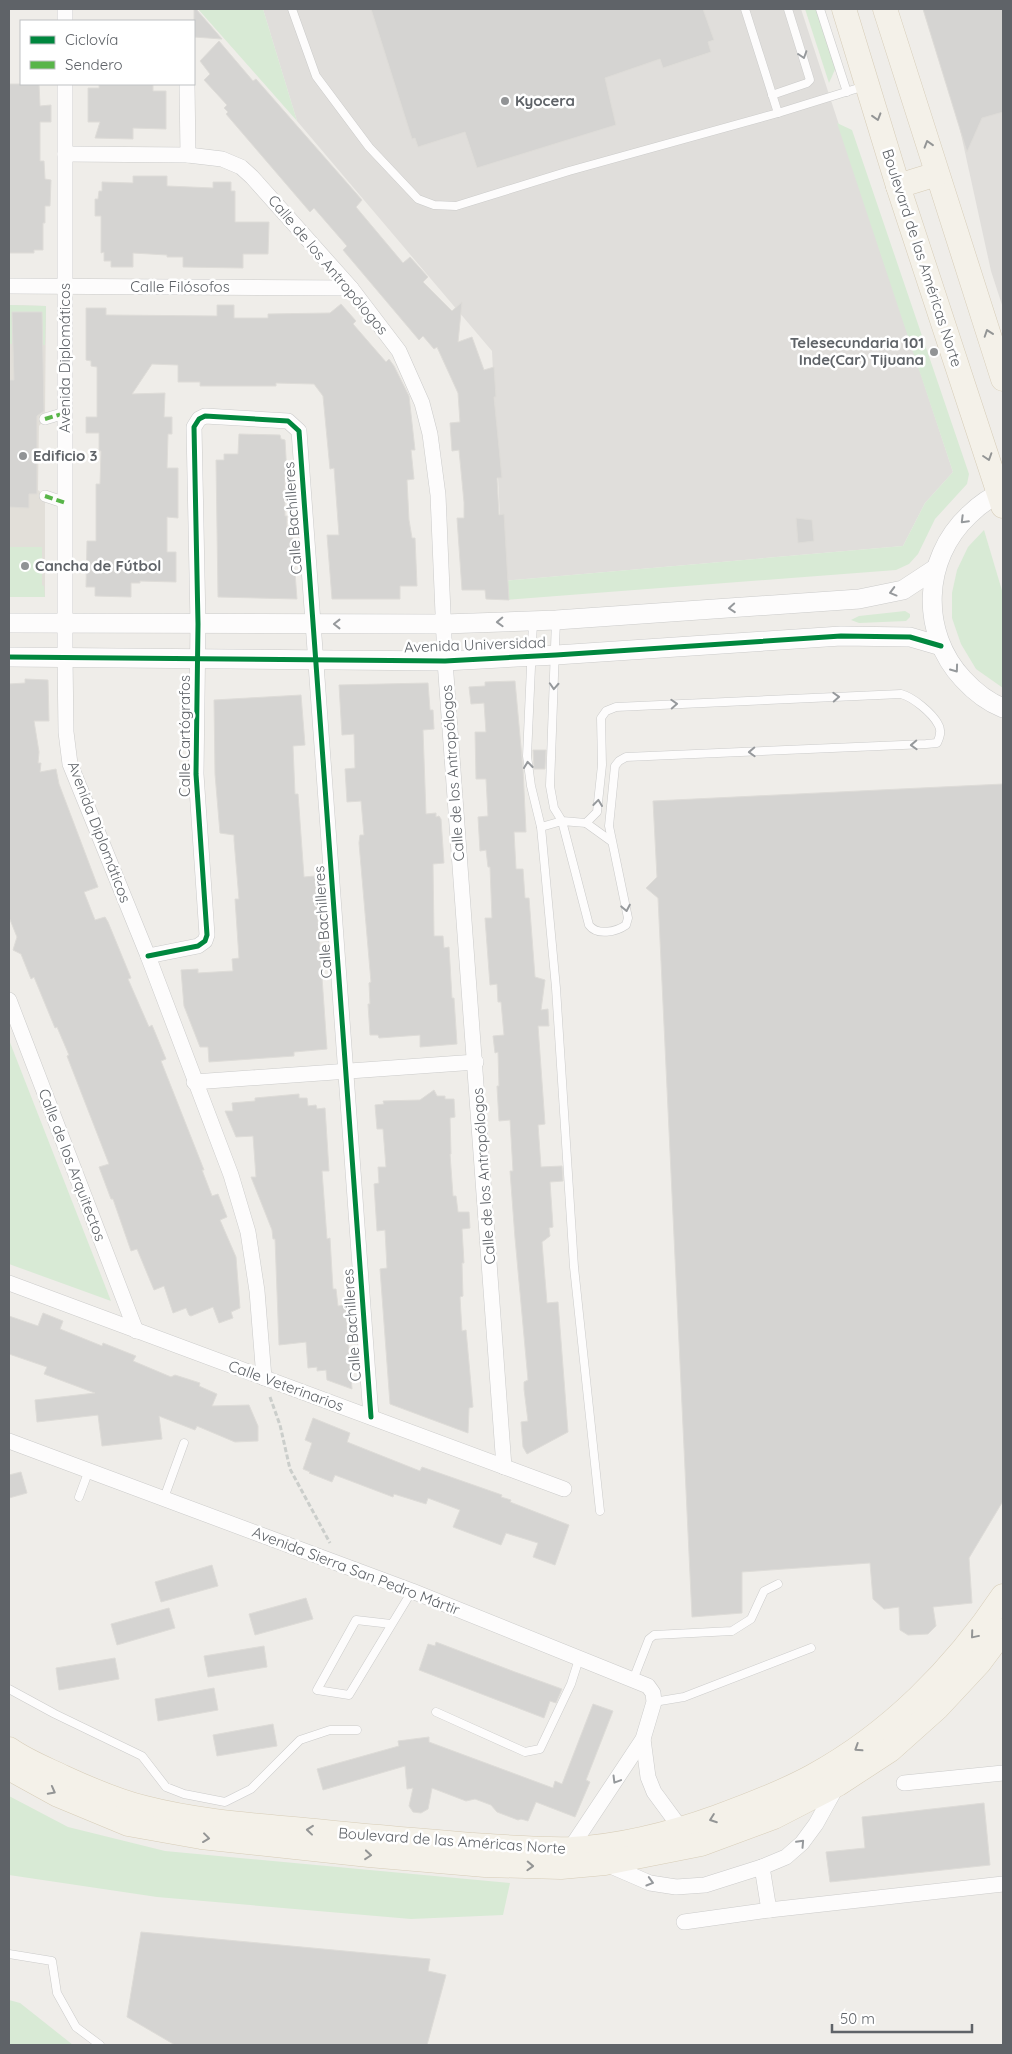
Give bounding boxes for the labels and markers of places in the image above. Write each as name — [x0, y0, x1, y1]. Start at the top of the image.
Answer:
place label: Kyocera — [515, 91, 575, 110]
marker: Kyocera — [499, 95, 511, 107]
place label: Telesecundaria 101 Inde(Car) Tijuana — [790, 333, 924, 369]
marker: Telesecundaria 101 Inde(Car) Tijuana — [928, 346, 940, 358]
place label: Edificio 3 — [33, 446, 98, 465]
marker: Edificio 3 — [17, 450, 29, 462]
place label: Cancha de Fútbol — [35, 556, 161, 575]
marker: Cancha de Fútbol — [19, 560, 31, 572]

